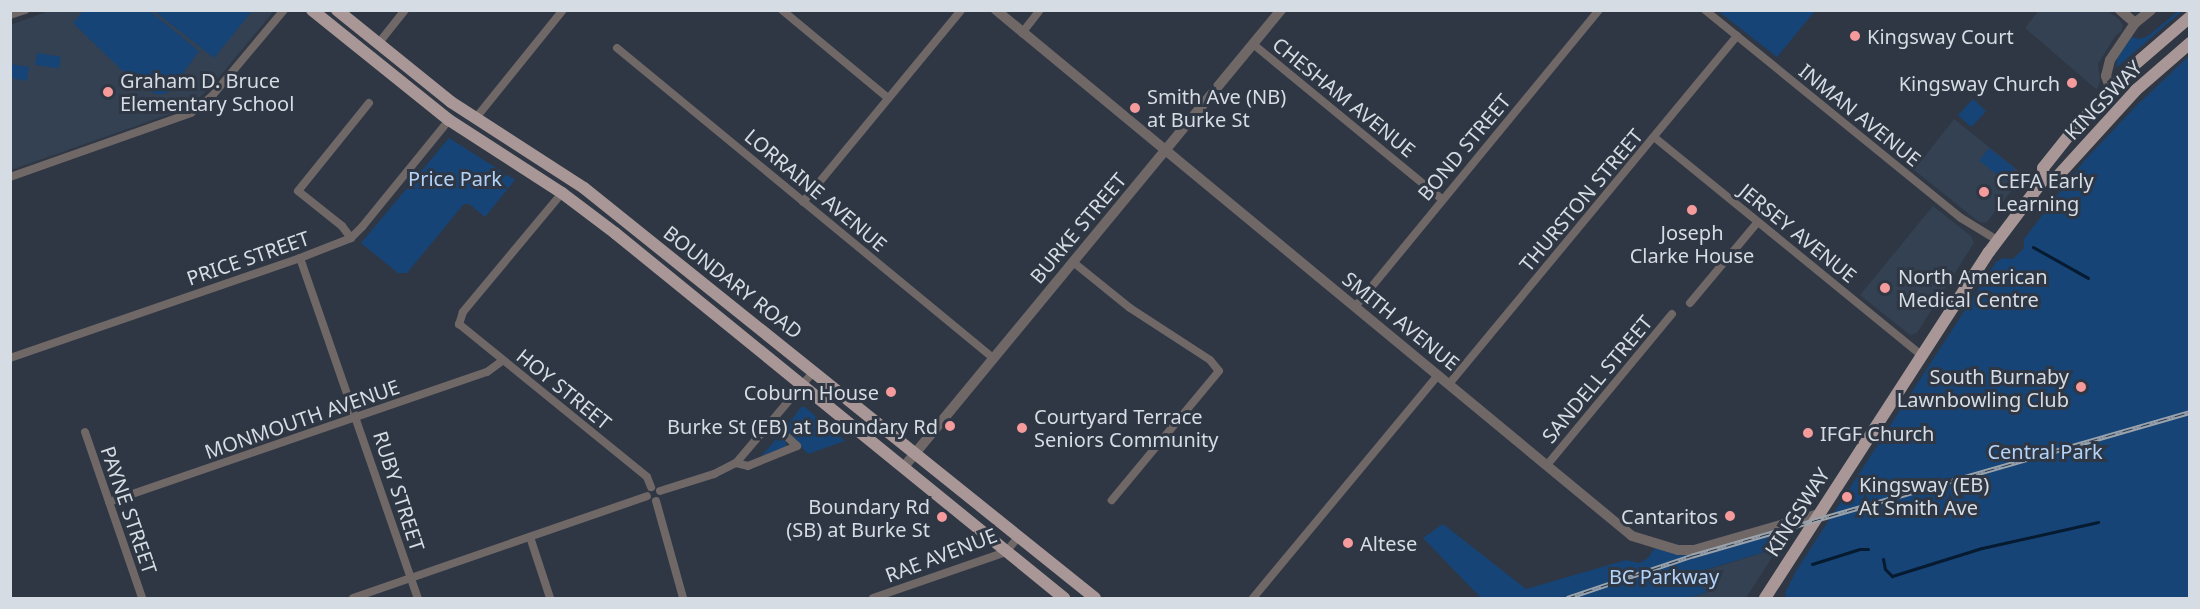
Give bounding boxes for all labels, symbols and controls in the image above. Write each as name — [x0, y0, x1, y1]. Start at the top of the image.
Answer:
place label: Kingsway Court — [1867, 24, 2014, 48]
marker: Kingsway Court — [1848, 29, 1862, 43]
street label: CHESHAM AVENUE — [1268, 32, 1420, 162]
street label: KINGSWAY — [2059, 55, 2147, 145]
street label: INMAN AVENUE — [1794, 59, 1926, 171]
place label: Graham D. Bruce Elementary School — [120, 68, 294, 115]
place label: Kingsway Church — [1899, 71, 2060, 95]
marker: Kingsway Church — [2065, 76, 2079, 90]
place label: Smith Ave (NB) at Burke St — [1147, 84, 1286, 131]
marker: Graham D. Bruce Elementary School — [101, 85, 115, 99]
street label: BOND STREET — [1413, 89, 1515, 205]
marker: Smith Ave (NB) at Burke St — [1128, 101, 1142, 115]
street label: LORRAINE AVENUE — [740, 124, 892, 256]
street label: THURSTON STREET — [1514, 124, 1648, 276]
park label: Price Park — [408, 166, 502, 190]
street label: BURKE STREET — [1025, 168, 1131, 288]
place label: CEFA Early Learning — [1996, 168, 2094, 215]
street label: JERSEY AVENUE — [1735, 178, 1861, 288]
marker: CEFA Early Learning — [1977, 185, 1991, 199]
marker: Joseph Clarke House — [1685, 203, 1699, 217]
street label: BOUNDARY ROAD — [659, 220, 807, 344]
place label: Joseph Clarke House — [1630, 220, 1754, 267]
street label: PRICE STREET — [183, 226, 313, 290]
place label: North American Medical Centre — [1898, 264, 2048, 311]
street label: SMITH AVENUE — [1338, 267, 1464, 375]
marker: North American Medical Centre — [1876, 279, 1894, 297]
street label: SANDELL STREET — [1537, 310, 1657, 448]
street label: HOY STREET — [512, 344, 616, 434]
place label: South Burnaby Lawnbowling Club — [1897, 364, 2069, 411]
street label: MONMOUTH AVENUE — [201, 374, 403, 464]
place label: Coburn House — [744, 380, 879, 404]
marker: South Burnaby Lawnbowling Club — [2074, 380, 2088, 394]
marker: Coburn House — [884, 385, 898, 399]
place label: Courtyard Terrace Seniors Community — [1034, 404, 1218, 451]
place label: Burke St (EB) at Boundary Rd — [667, 414, 938, 438]
marker: Burke St (EB) at Boundary Rd — [943, 419, 957, 433]
marker: Courtyard Terrace Seniors Community — [1015, 421, 1029, 435]
place label: IFGF Church — [1820, 421, 1934, 445]
marker: IFGF Church — [1801, 426, 1815, 440]
street label: RUBY STREET — [368, 428, 430, 554]
park label: Central Park — [1987, 439, 2103, 463]
street label: PAYNE STREET — [96, 443, 162, 577]
street label: KINGSWAY — [1760, 463, 1834, 561]
place label: Kingsway (EB) At Smith Ave — [1859, 473, 1989, 520]
marker: Kingsway (EB) At Smith Ave — [1840, 490, 1854, 504]
place label: Boundary Rd (SB) at Burke St — [786, 494, 930, 541]
place label: Cantaritos — [1621, 504, 1718, 528]
marker: Cantaritos — [1723, 509, 1737, 523]
marker: Boundary Rd (SB) at Burke St — [935, 510, 949, 524]
street label: RAE AVENUE — [882, 523, 1000, 587]
place label: Altese — [1360, 531, 1417, 555]
marker: Altese — [1341, 536, 1355, 550]
park label: BC Parkway — [1609, 564, 1719, 588]

